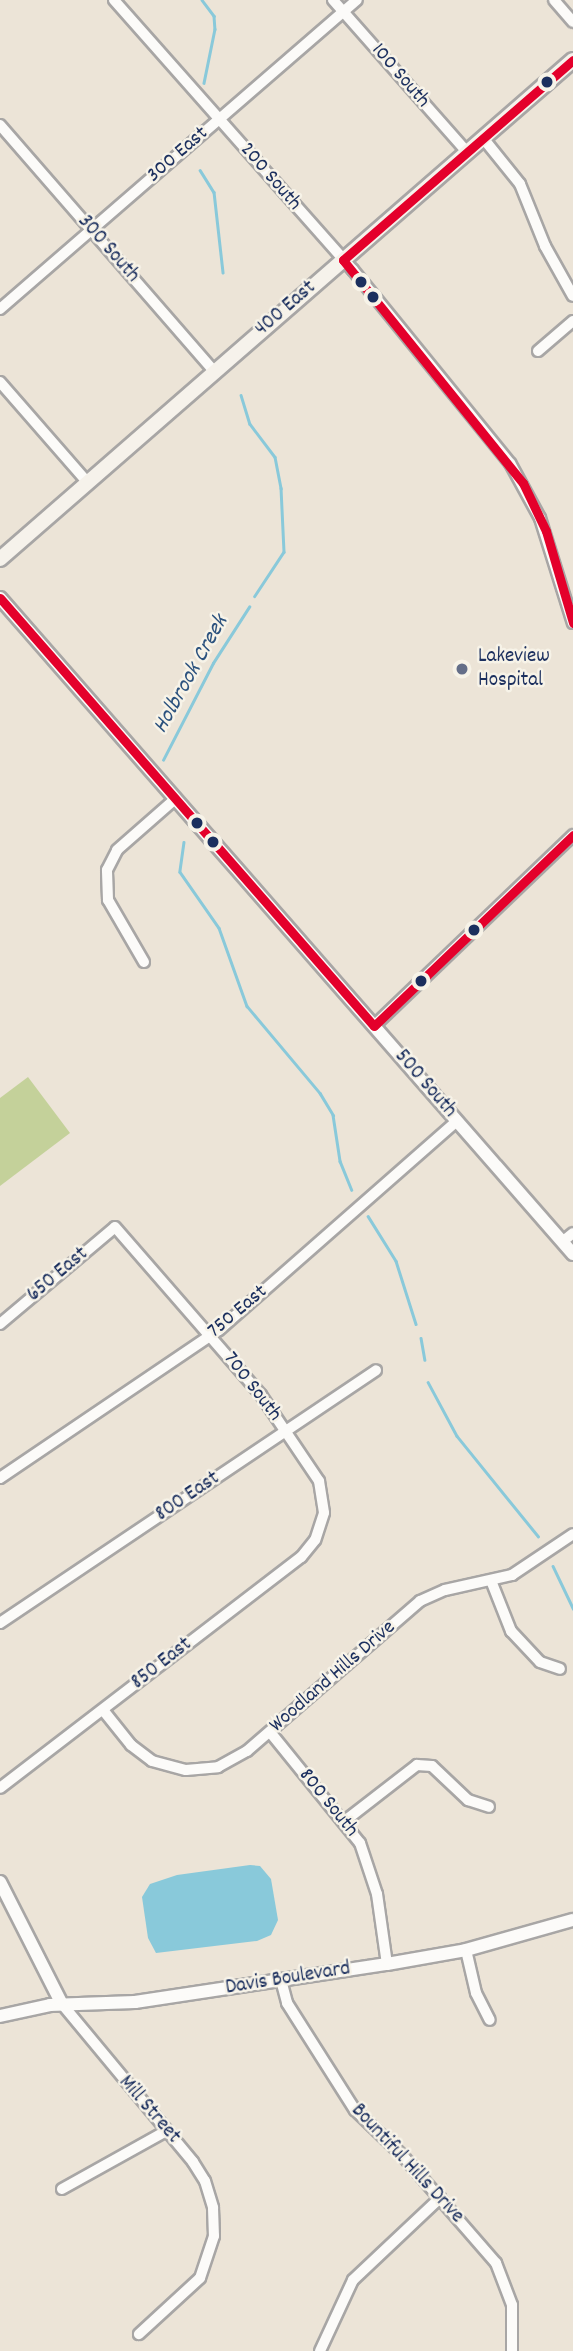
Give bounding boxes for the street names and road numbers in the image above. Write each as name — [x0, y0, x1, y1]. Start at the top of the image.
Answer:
street label: 100 South — [365, 39, 435, 113]
street label: 300 East — [142, 122, 214, 188]
street label: 200 South — [234, 138, 306, 216]
street label: 300 South — [72, 210, 144, 288]
street label: 400 East — [250, 276, 322, 342]
street label: 500 South — [388, 1045, 462, 1123]
street label: 650 East — [22, 1242, 94, 1308]
street label: 750 East — [203, 1280, 273, 1344]
street label: 700 South — [217, 1347, 287, 1427]
street label: 800 East — [151, 1466, 225, 1528]
street label: Woodland Hills Drive — [265, 1615, 401, 1739]
street label: 850 East — [127, 1632, 197, 1696]
street label: 800 South — [293, 1764, 363, 1842]
street label: Davis Boulevard — [224, 1957, 352, 2001]
street label: Mill Street — [113, 2071, 185, 2149]
street label: Bountiful Hills Drive — [345, 2099, 469, 2229]

